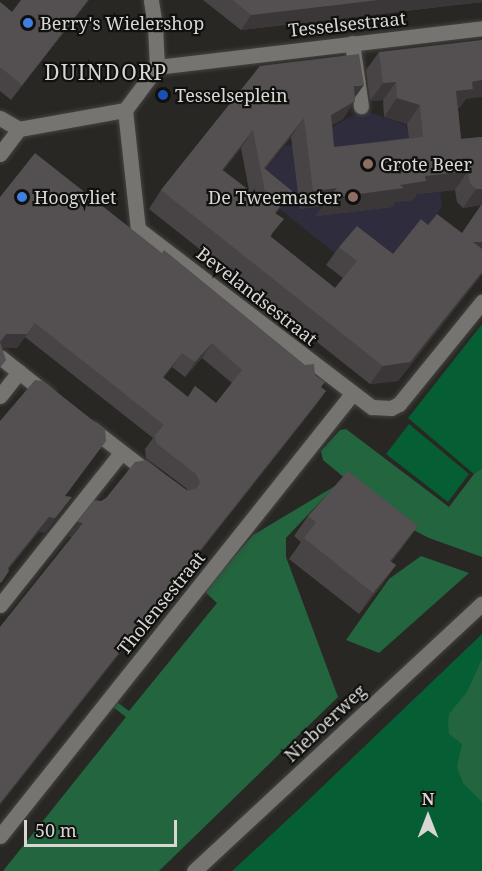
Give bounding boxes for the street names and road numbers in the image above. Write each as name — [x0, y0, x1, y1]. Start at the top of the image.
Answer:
street label: Tesselsestraat — [287, 7, 407, 41]
street label: Bevelandsestraat — [193, 242, 321, 350]
street label: Tholensestraat — [113, 547, 209, 659]
street label: Nieboerweg — [280, 680, 370, 766]

